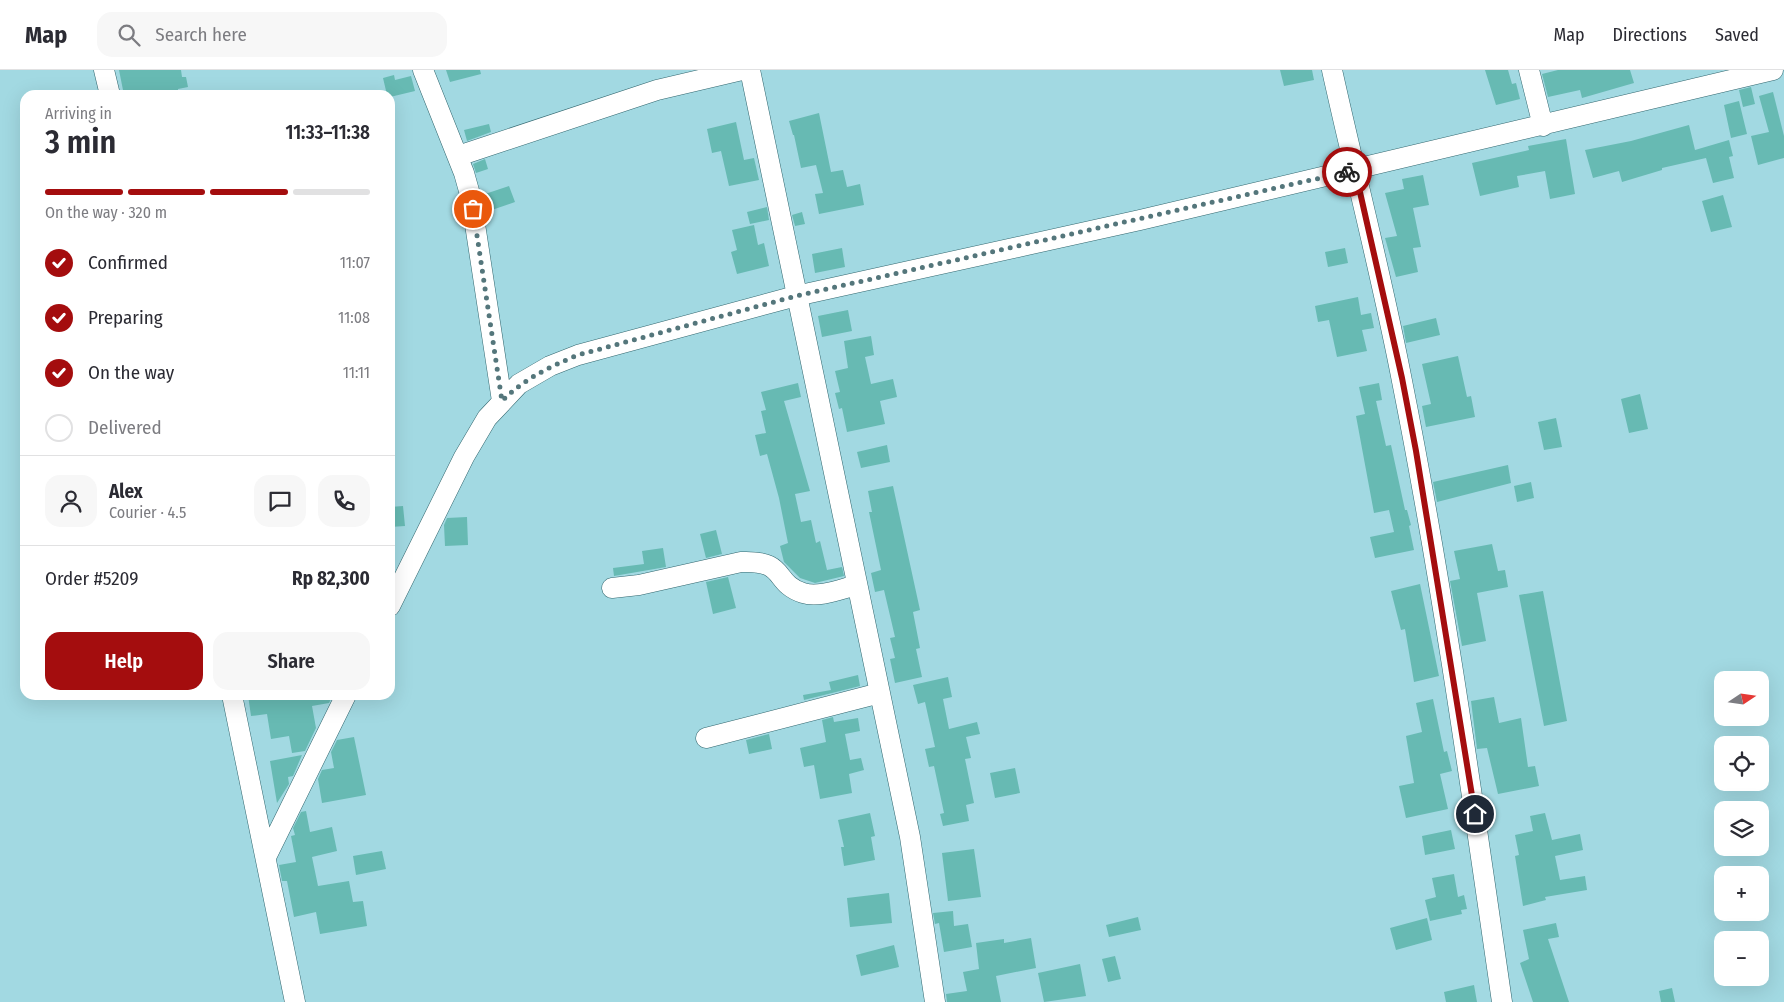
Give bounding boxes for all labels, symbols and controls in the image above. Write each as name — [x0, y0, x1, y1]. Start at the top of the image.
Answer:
search box — [97, 12, 447, 57]
text: Map — [25, 21, 67, 49]
icon: search — [115, 21, 143, 49]
text: Search here — [155, 23, 247, 46]
text: Map — [1553, 24, 1585, 46]
text: Directions — [1613, 24, 1687, 46]
text: Saved — [1715, 24, 1759, 46]
text: Arriving in — [45, 104, 112, 123]
text: 11:33–11:38 — [286, 121, 370, 144]
text: 3 min — [45, 123, 116, 161]
courier — [1322, 147, 1372, 197]
icon: bike — [1333, 158, 1361, 186]
pin — [452, 188, 494, 230]
icon: bag — [459, 195, 487, 223]
text: On the way · 320 m — [45, 203, 167, 222]
icon: check — [45, 249, 73, 277]
text: Confirmed — [88, 251, 168, 274]
text: 11:07 — [340, 253, 370, 272]
icon: check — [45, 304, 73, 332]
text: Preparing — [88, 306, 163, 329]
text: 11:08 — [338, 308, 370, 327]
icon: check — [45, 359, 73, 387]
text: On the way — [88, 361, 174, 384]
text: 11:11 — [343, 363, 370, 382]
text: Delivered — [88, 416, 162, 439]
button: person — [45, 475, 97, 527]
button: chat — [254, 475, 306, 527]
button: phone — [318, 475, 370, 527]
text: Alex — [109, 480, 143, 503]
text: Courier · 4.5 — [109, 503, 186, 522]
text: Order #5209 — [45, 567, 139, 590]
text: Rp 82,300 — [292, 567, 370, 590]
button: Help — [45, 632, 203, 690]
button: Share — [213, 632, 370, 690]
north arrow — [1714, 671, 1769, 726]
map controls — [1714, 671, 1769, 986]
button: locate — [1714, 736, 1769, 791]
pin — [1454, 793, 1496, 835]
icon: home — [1461, 800, 1489, 828]
button: layers — [1714, 801, 1769, 856]
button: + — [1714, 866, 1769, 921]
button: − — [1714, 931, 1769, 986]

